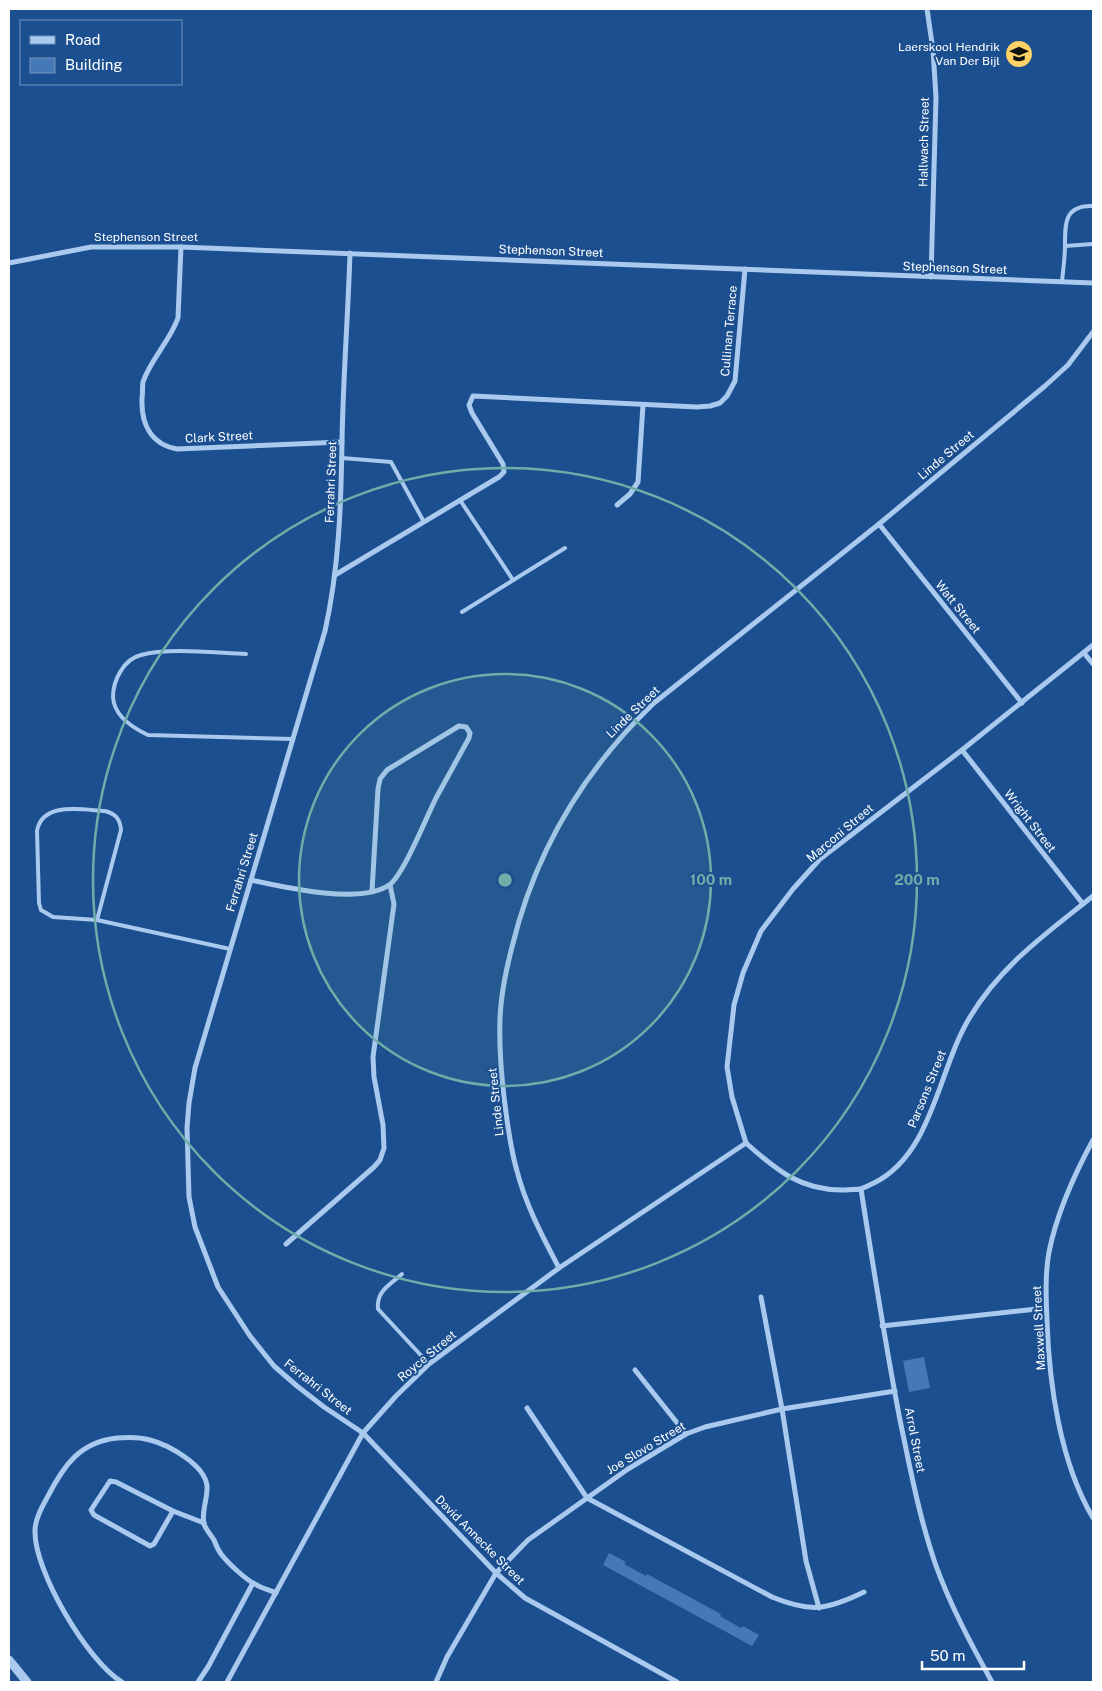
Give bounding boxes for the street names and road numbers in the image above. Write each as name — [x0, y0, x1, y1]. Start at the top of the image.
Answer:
street label: Hallwach Street — [916, 97, 932, 187]
street label: Stephenson Street — [94, 230, 199, 244]
street label: Stephenson Street — [498, 242, 604, 260]
street label: Stephenson Street — [902, 259, 1008, 277]
street label: Cullinan Terrace — [718, 285, 740, 377]
street label: Linde Street — [915, 427, 977, 482]
street label: Clark Street — [185, 428, 254, 446]
street label: Ferrahri Street — [323, 440, 339, 523]
street label: Watt Street — [932, 578, 984, 637]
street label: Linde Street — [603, 683, 663, 741]
street label: Wright Street — [1001, 787, 1059, 855]
street label: Marconi Street — [804, 801, 877, 865]
street label: Ferrahri Street — [223, 830, 261, 913]
street label: Parsons Street — [905, 1048, 949, 1130]
street label: Linde Street — [485, 1067, 507, 1137]
street label: Maxwell Street — [1030, 1285, 1048, 1371]
street label: Royce Street — [395, 1327, 459, 1385]
street label: Ferrahri Street — [281, 1356, 355, 1418]
street label: Arrol Street — [902, 1406, 928, 1474]
street label: Joe Slovo Street — [604, 1419, 688, 1477]
street label: David Annecke Street — [432, 1492, 528, 1588]

